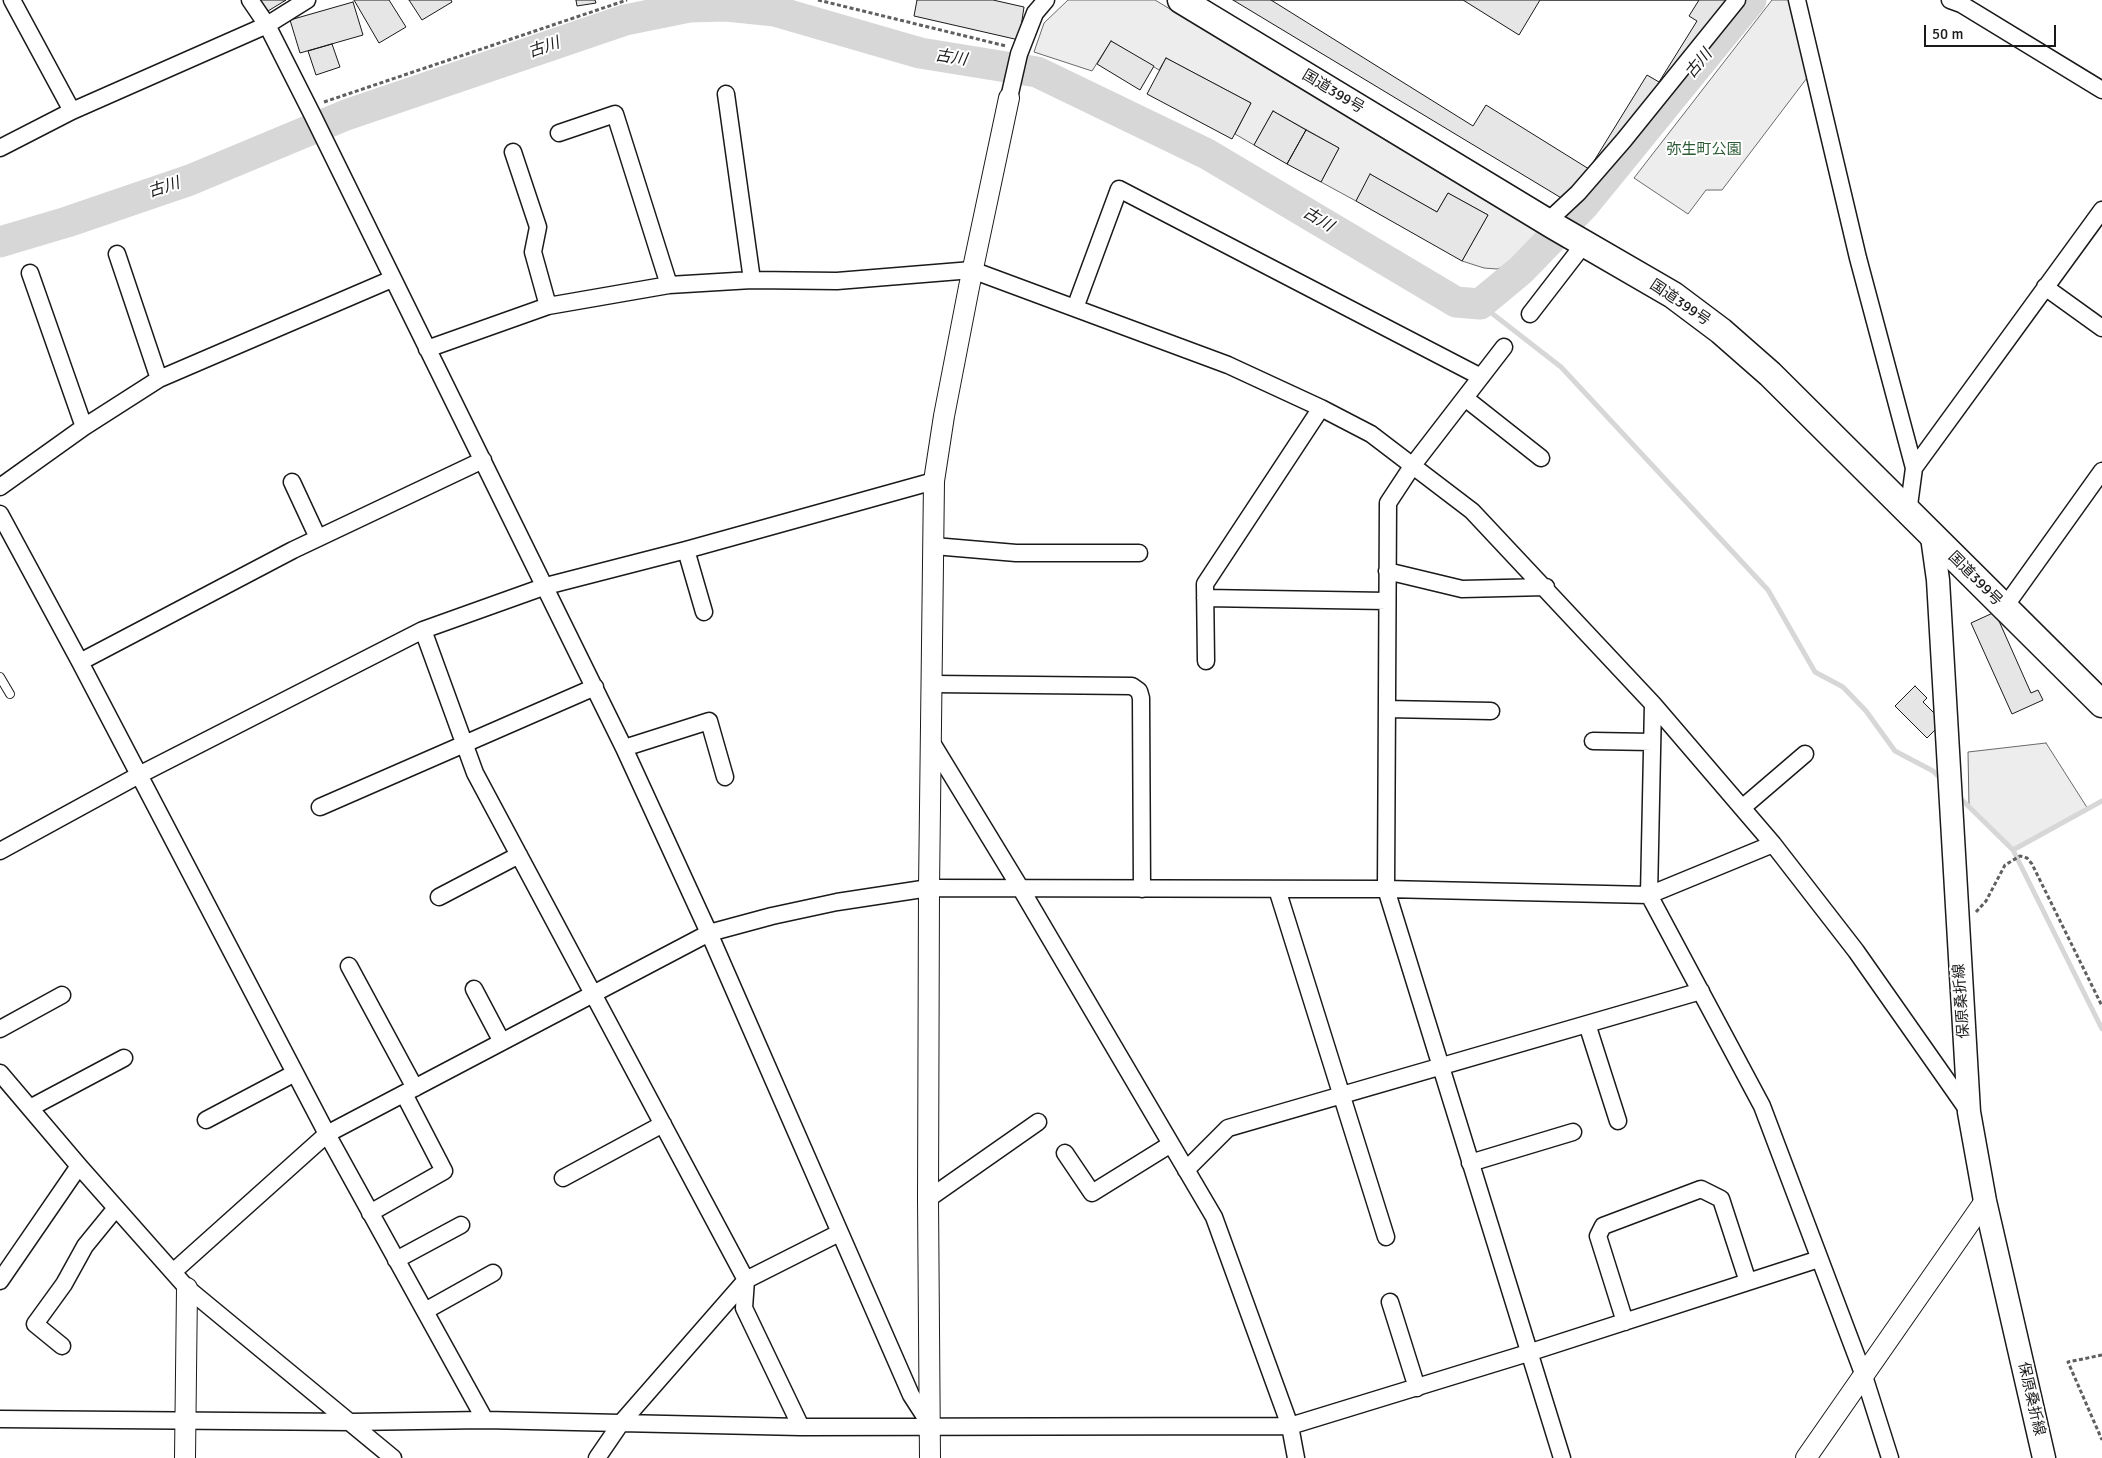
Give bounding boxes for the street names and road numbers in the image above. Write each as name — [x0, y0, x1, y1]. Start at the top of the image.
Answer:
street label: 国道399号 — [1299, 66, 1367, 118]
street label: 国道399号 — [1646, 276, 1714, 330]
street label: 国道399号 — [1944, 548, 2006, 610]
street label: 保原桑折線 — [1950, 963, 1974, 1039]
street label: 保原桑折線 — [2014, 1360, 2048, 1438]

